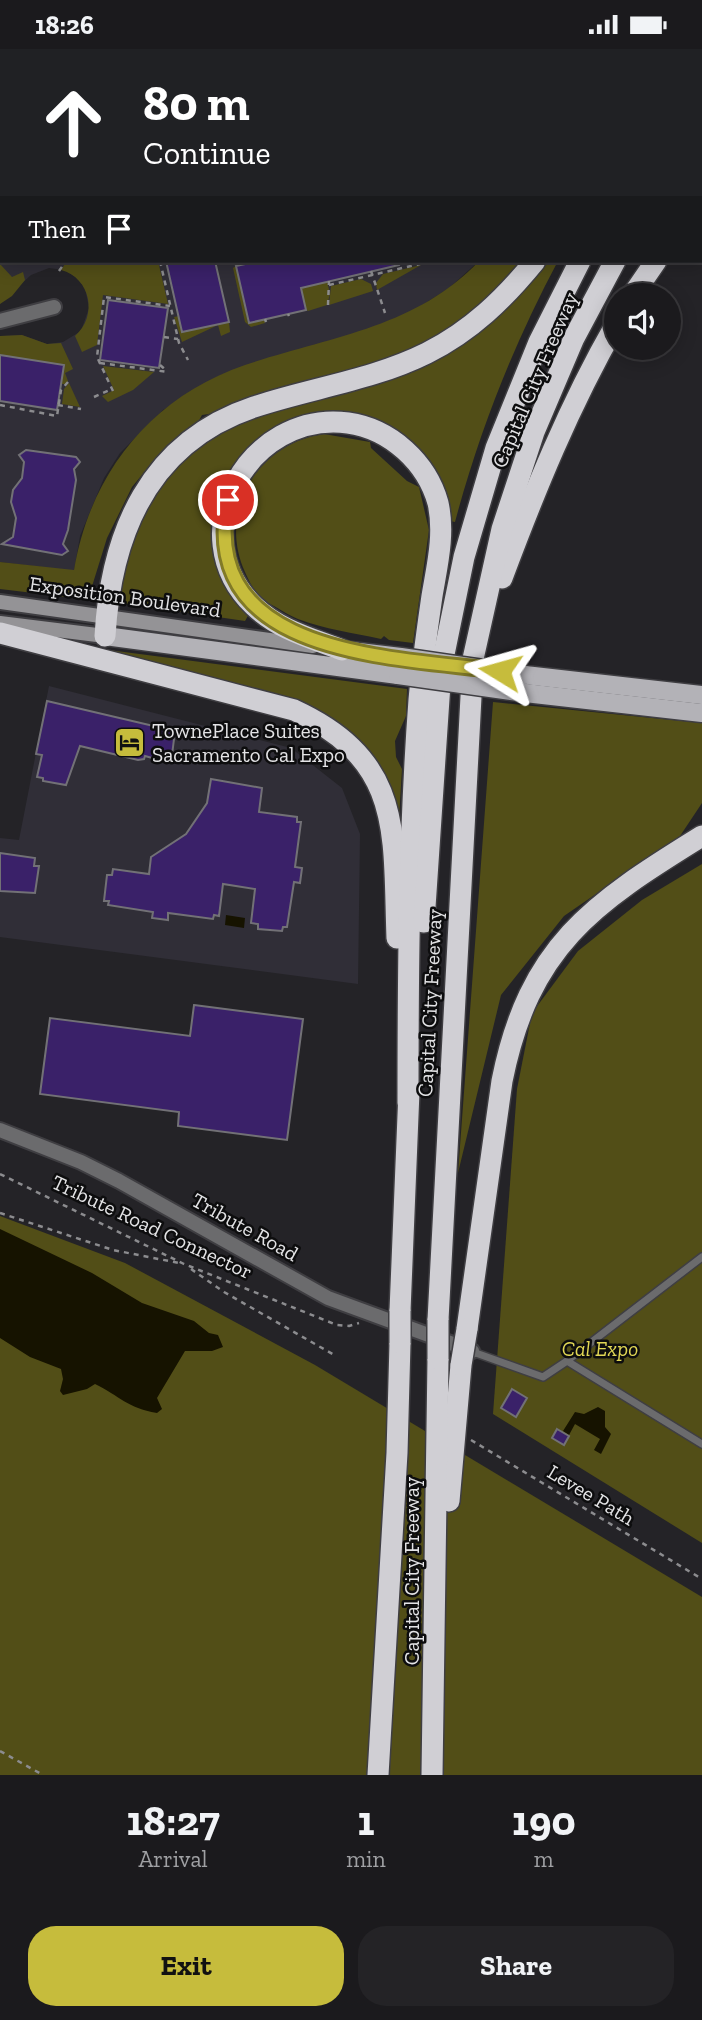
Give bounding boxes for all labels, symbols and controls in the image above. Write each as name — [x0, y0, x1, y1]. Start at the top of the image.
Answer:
text: 18:26 — [35, 9, 94, 41]
text: 80 m — [143, 74, 250, 133]
icon: ahead — [28, 77, 119, 168]
text: Continue — [143, 134, 271, 172]
icon: arrive — [100, 210, 138, 248]
text: Then — [28, 213, 86, 245]
map controls — [604, 283, 681, 360]
button: sound — [604, 283, 681, 360]
street label: Capital City Freeway — [486, 288, 583, 471]
pin — [198, 470, 258, 530]
icon: arrive — [209, 481, 247, 519]
street label: Exposition Boulevard — [28, 571, 223, 622]
position arrow — [463, 634, 537, 708]
place label: TownePlace Suites Sacramento Cal Expo — [152, 718, 345, 767]
hotel icon: TownePlace Suites Sacramento Cal Expo — [112, 726, 146, 760]
street label: Capital City Freeway — [412, 908, 447, 1098]
street label: Tribute Road Connector — [48, 1169, 256, 1285]
street label: Tribute Road — [187, 1187, 303, 1267]
park label: Cal Expo — [562, 1336, 638, 1361]
street label: Levee Path — [543, 1459, 640, 1530]
street label: Capital City Freeway — [399, 1477, 424, 1665]
text: 18:27 — [126, 1795, 220, 1846]
text: 1 — [357, 1795, 374, 1846]
text: 190 — [512, 1795, 576, 1846]
text: Arrival — [138, 1845, 208, 1873]
text: min — [346, 1845, 386, 1873]
text: m — [534, 1845, 554, 1873]
button: Exit — [28, 1926, 344, 2006]
button: Share — [358, 1926, 674, 2006]

